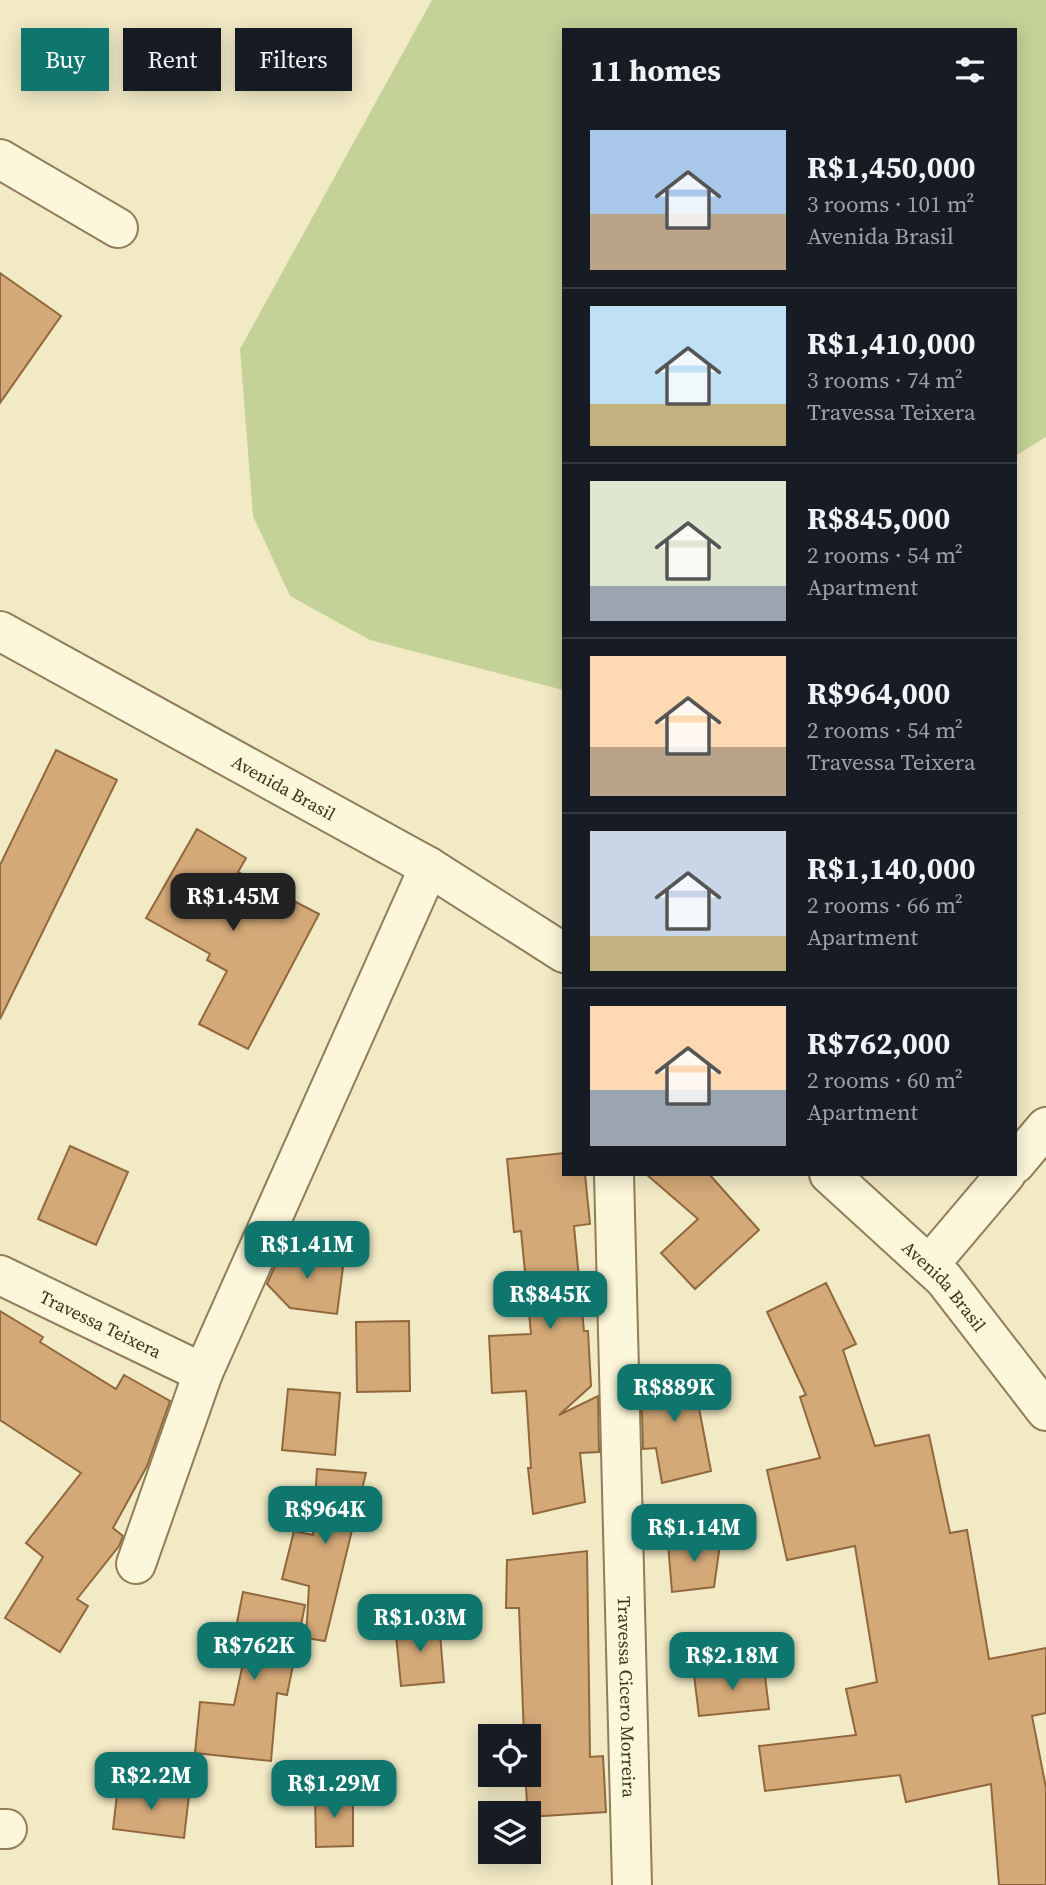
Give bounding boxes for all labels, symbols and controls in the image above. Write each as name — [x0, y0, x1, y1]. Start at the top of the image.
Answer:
chip: Buy — [21, 28, 109, 91]
chip: Rent — [123, 28, 221, 91]
chip: Filters — [235, 28, 352, 91]
text: 11 homes — [590, 50, 721, 91]
icon: filters — [951, 51, 989, 89]
text: R$1,450,000 — [807, 147, 976, 188]
icon: home — [646, 158, 730, 242]
text: 3 rooms · 101 m² — [807, 188, 974, 220]
text: Avenida Brasil — [807, 220, 954, 252]
text: R$1,410,000 — [807, 323, 976, 364]
icon: home — [646, 334, 730, 418]
text: 3 rooms · 74 m² — [807, 364, 963, 396]
text: Travessa Teixera — [807, 396, 976, 428]
text: R$845,000 — [807, 498, 950, 539]
icon: home — [646, 509, 730, 593]
text: 2 rooms · 54 m² — [807, 539, 963, 571]
text: Apartment — [807, 571, 918, 603]
text: R$964,000 — [807, 673, 950, 714]
icon: home — [646, 684, 730, 768]
text: 2 rooms · 54 m² — [807, 714, 963, 746]
text: Travessa Teixera — [807, 746, 976, 778]
street label: Avenida Brasil — [227, 749, 340, 826]
text: R$1,140,000 — [807, 848, 976, 889]
icon: home — [646, 859, 730, 943]
pin: R$1.45M — [168, 874, 298, 933]
text: R$1.45M — [186, 880, 280, 912]
text: 2 rooms · 66 m² — [807, 889, 963, 921]
text: Apartment — [807, 921, 918, 953]
text: R$762,000 — [807, 1023, 950, 1064]
icon: home — [646, 1034, 730, 1118]
text: 2 rooms · 60 m² — [807, 1064, 963, 1096]
text: Apartment — [807, 1096, 918, 1128]
pin: R$1.41M — [242, 1222, 372, 1281]
text: R$1.41M — [260, 1228, 354, 1260]
street label: Avenida Brasil — [897, 1235, 992, 1336]
pin: R$845K — [493, 1272, 607, 1331]
text: R$845K — [509, 1278, 591, 1310]
street label: Travessa Teixera — [36, 1284, 167, 1364]
pin: R$889K — [617, 1364, 731, 1424]
text: R$889K — [633, 1371, 715, 1403]
pin: R$964K — [268, 1486, 382, 1546]
text: R$964K — [284, 1493, 366, 1525]
pin: R$1.14M — [629, 1504, 759, 1564]
text: R$1.14M — [647, 1511, 741, 1543]
pin: R$1.03M — [355, 1594, 485, 1654]
street label: Travessa Cicero Morreira — [612, 1596, 642, 1799]
text: R$1.03M — [373, 1601, 467, 1633]
pin: R$762K — [197, 1622, 311, 1682]
text: R$762K — [213, 1629, 295, 1661]
pin: R$2.18M — [667, 1632, 797, 1692]
text: R$2.18M — [685, 1639, 779, 1671]
map controls — [478, 1724, 541, 1864]
button: locate — [478, 1724, 541, 1787]
pin: R$2.2M — [94, 1752, 208, 1812]
text: R$2.2M — [111, 1759, 191, 1791]
pin: R$1.29M — [269, 1760, 399, 1820]
text: R$1.29M — [287, 1767, 381, 1799]
button: layers — [478, 1801, 541, 1864]

